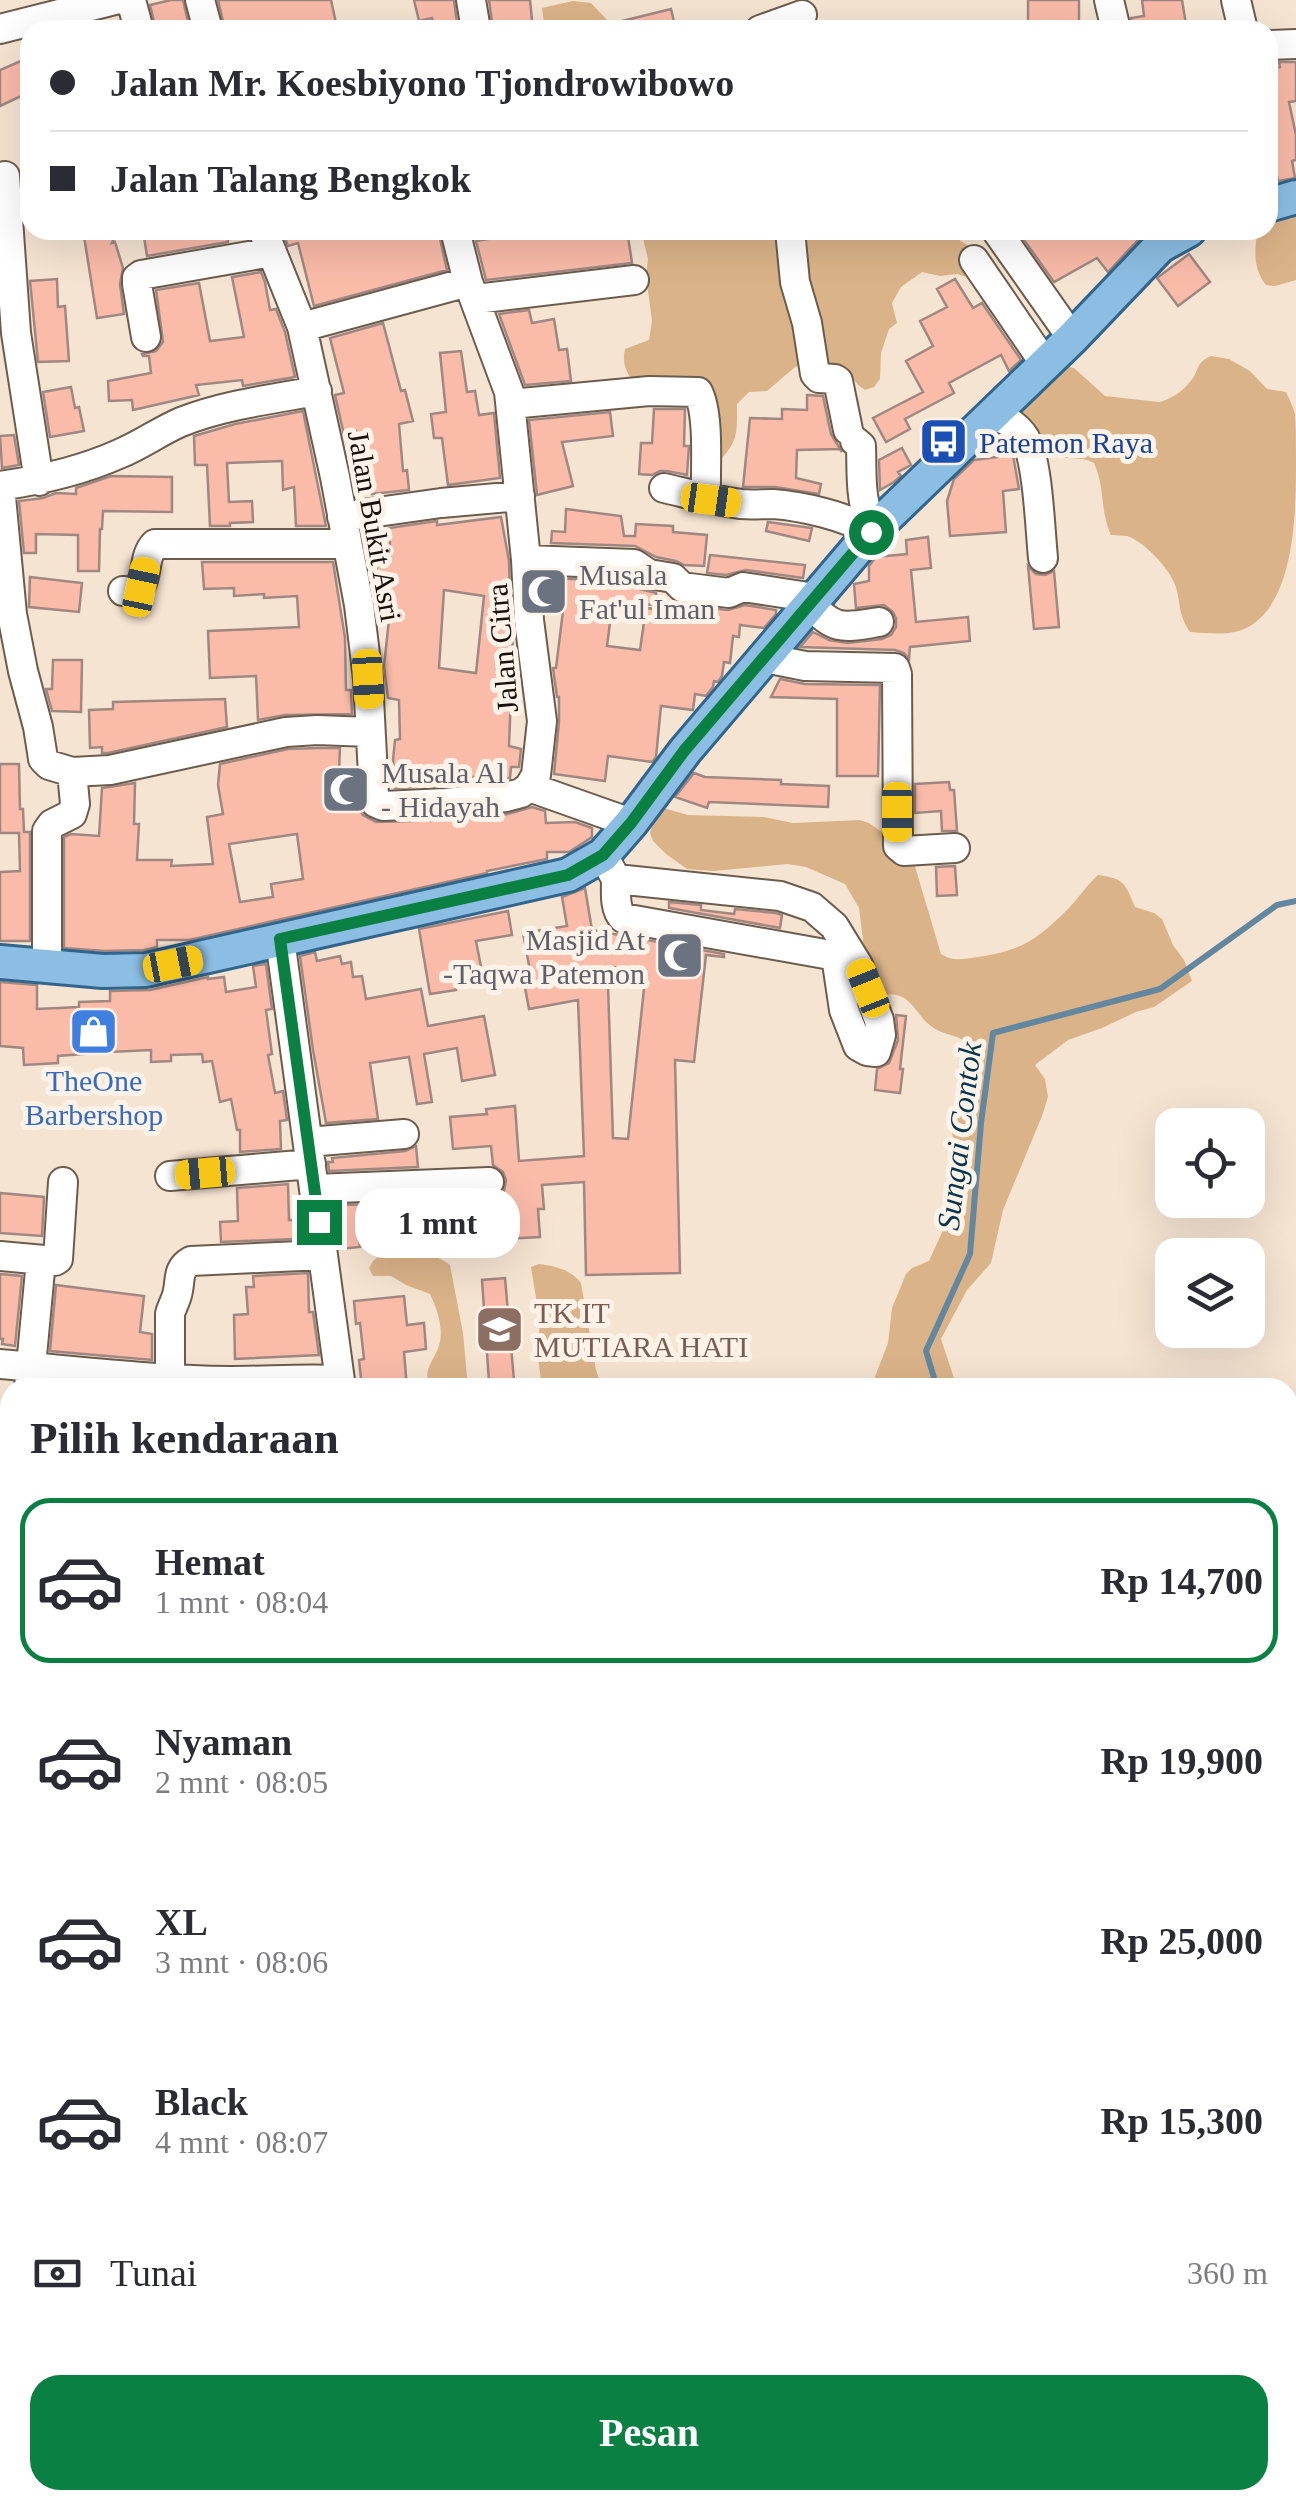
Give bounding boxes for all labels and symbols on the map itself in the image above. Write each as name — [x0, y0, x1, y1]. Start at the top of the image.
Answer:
bus stop icon: Patemon Raya — [918, 416, 970, 468]
place label: Patemon Raya — [979, 426, 1153, 459]
street label: Jalan Bukit Asri — [342, 428, 408, 624]
car — [679, 481, 743, 519]
route start — [849, 510, 894, 555]
car — [120, 555, 162, 619]
place label: Musala Fat'ul Iman — [579, 558, 715, 625]
mosque icon: Musala Fat'ul Iman — [518, 565, 570, 617]
street label: Jalan Citra — [480, 582, 524, 714]
car — [351, 648, 385, 710]
place label: Musala Al - Hidayah — [381, 756, 505, 823]
mosque icon: Musala Al - Hidayah — [320, 763, 372, 815]
car — [882, 782, 912, 842]
place label: Masjid At -Taqwa Patemon — [443, 923, 646, 990]
mosque icon: Masjid At -Taqwa Patemon — [654, 930, 706, 982]
car — [141, 944, 205, 984]
car — [843, 955, 893, 1021]
shop icon: TheOne Barbershop — [68, 1005, 120, 1057]
water label: Sungai Contok — [930, 1039, 988, 1232]
place label: TheOne Barbershop — [25, 1064, 163, 1131]
car — [174, 1155, 236, 1191]
callout: 1 mnt — [354, 1187, 519, 1257]
route end — [297, 1200, 342, 1245]
place label: TK IT MUTIARA HATI — [534, 1296, 748, 1363]
school or university icon: TK IT MUTIARA HATI — [473, 1303, 525, 1355]

